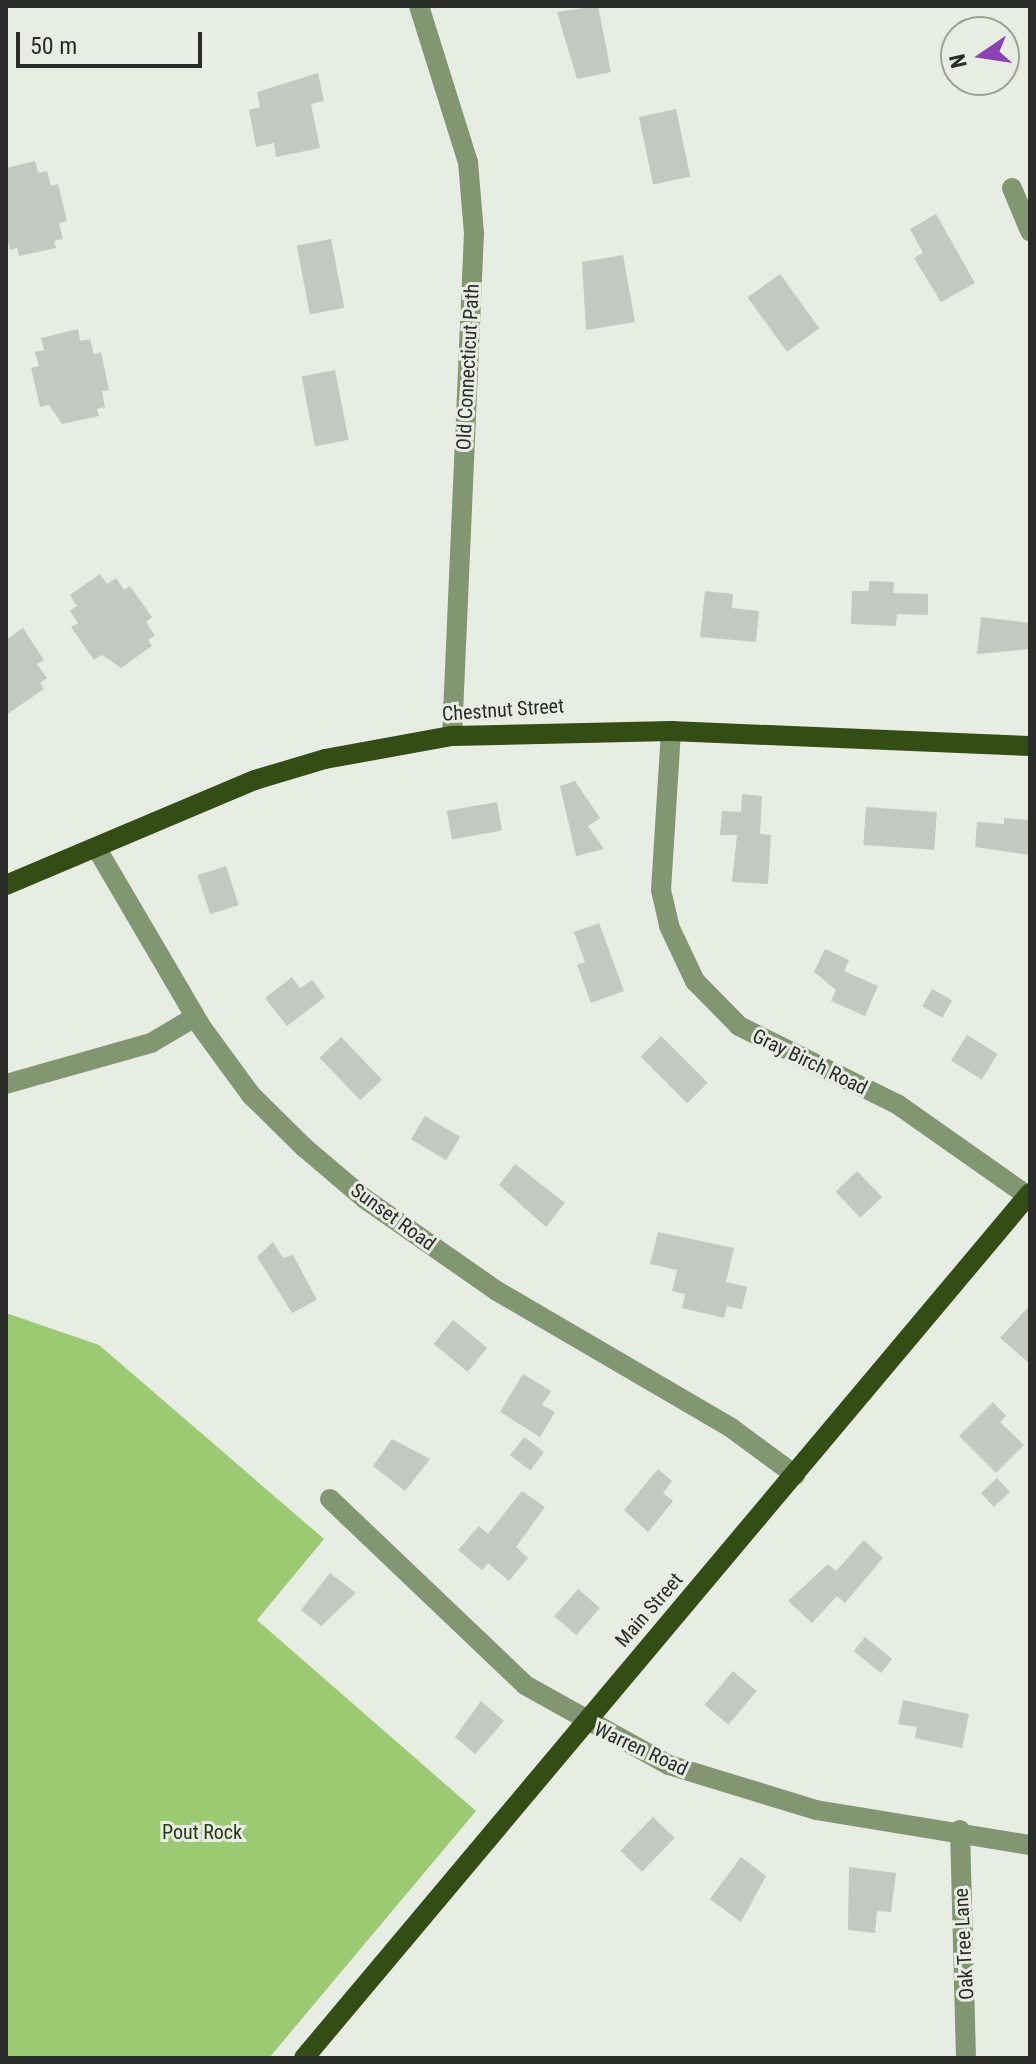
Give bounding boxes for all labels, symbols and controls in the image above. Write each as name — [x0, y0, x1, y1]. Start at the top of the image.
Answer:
scale bar — [20, 16, 206, 66]
north arrow — [940, 16, 1020, 96]
text: 50 m — [30, 32, 77, 60]
text: N — [944, 52, 972, 70]
street label: Old Connecticut Path — [452, 283, 484, 451]
street label: Chestnut Street — [441, 694, 565, 726]
street label: Gray Birch Road — [749, 1024, 871, 1100]
street label: Sunset Road — [346, 1178, 440, 1256]
street label: Main Street — [610, 1568, 688, 1652]
street label: Warren Road — [590, 1717, 692, 1781]
park label: Pout Rock — [162, 1820, 242, 1844]
street label: Oak Tree Lane — [949, 1887, 979, 2001]

